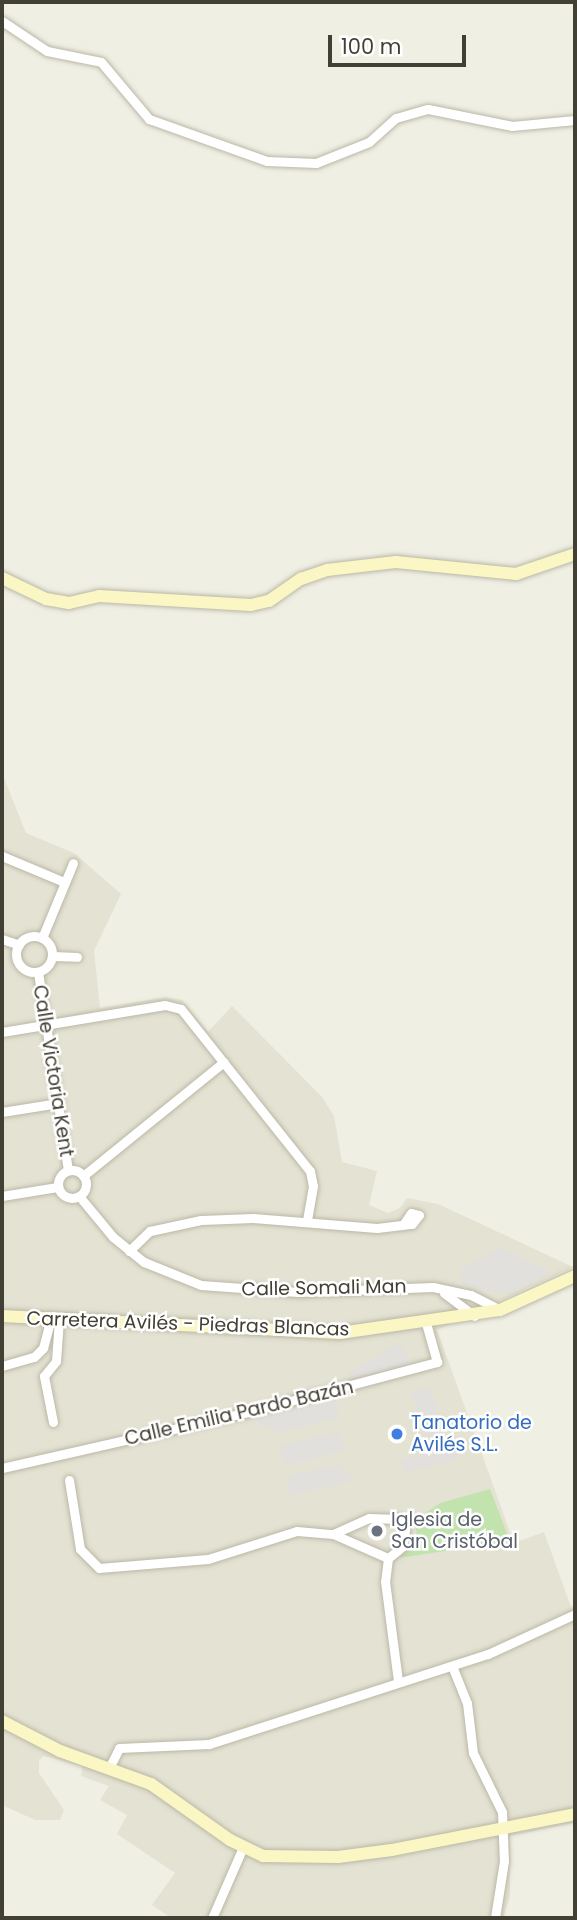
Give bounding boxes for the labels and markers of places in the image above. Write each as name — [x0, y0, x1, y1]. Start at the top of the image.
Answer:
place label: Tanatorio de Avilés S.L. — [411, 1412, 532, 1456]
marker: Tanatorio de Avilés S.L. — [389, 1426, 405, 1442]
place label: Iglesia de San Cristóbal — [391, 1509, 518, 1553]
marker: Iglesia de San Cristóbal — [369, 1523, 385, 1539]

